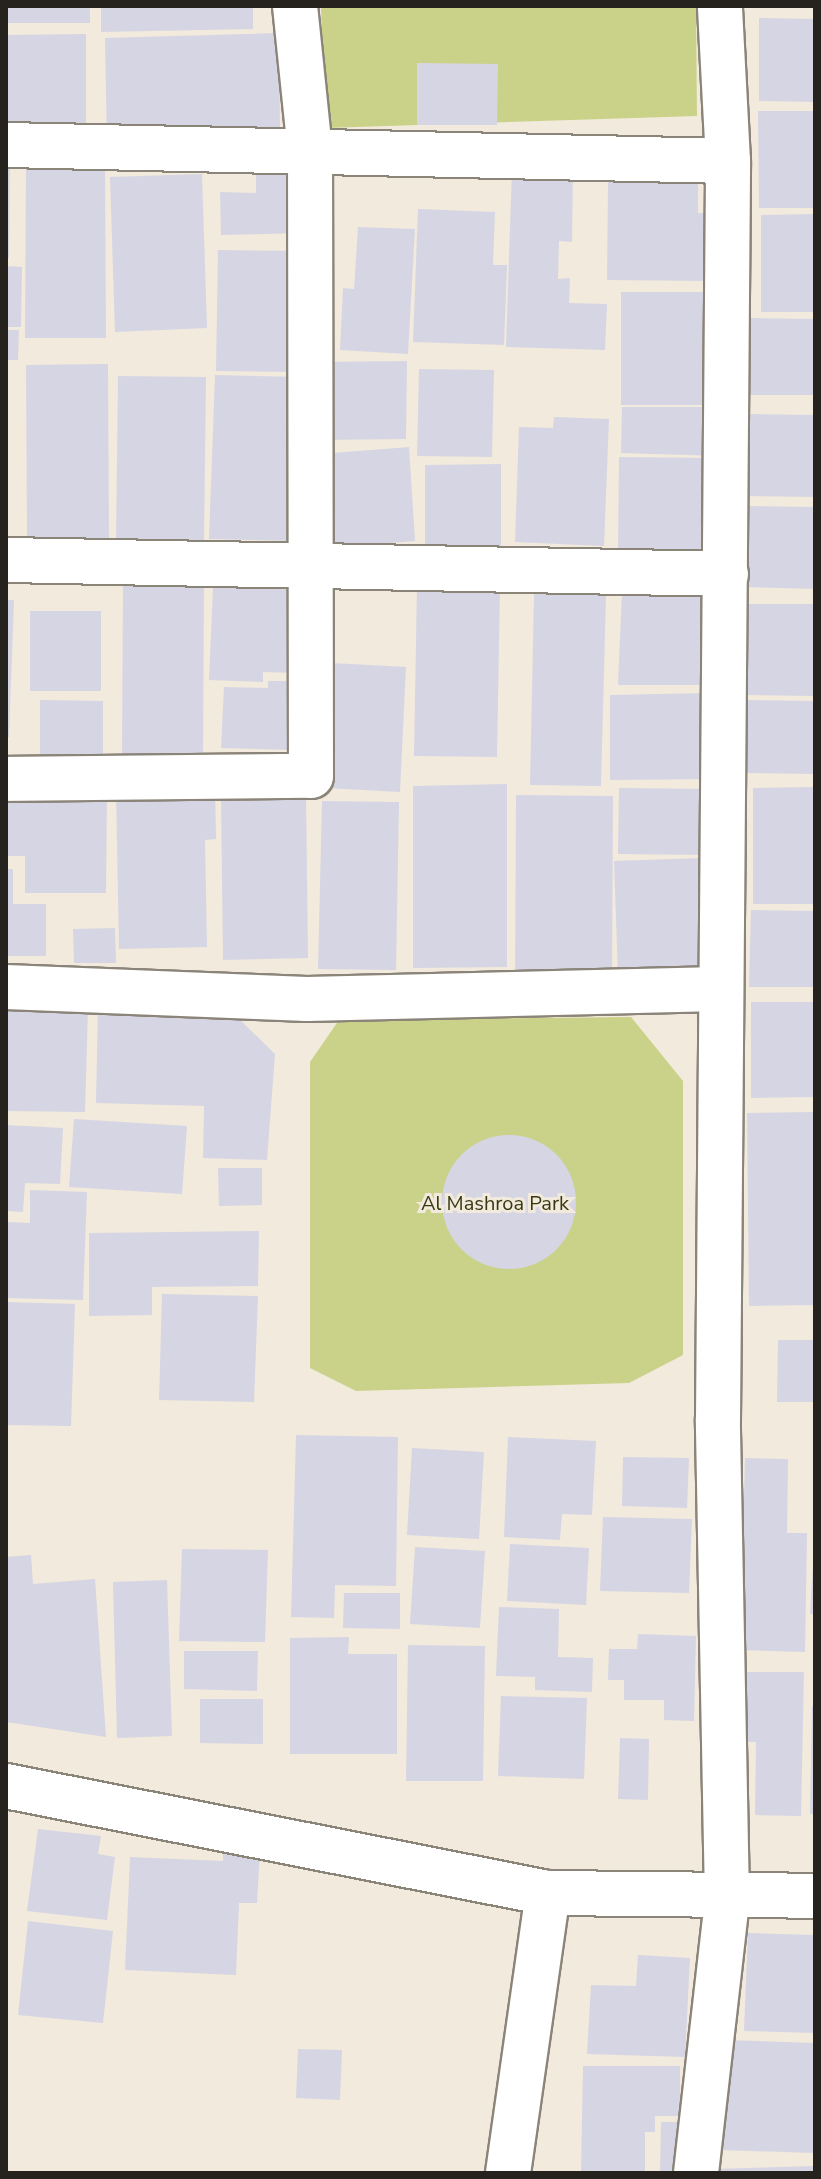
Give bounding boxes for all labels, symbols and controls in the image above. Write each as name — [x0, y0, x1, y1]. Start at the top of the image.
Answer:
park label: Al Mashroa Park — [421, 1191, 569, 1215]

